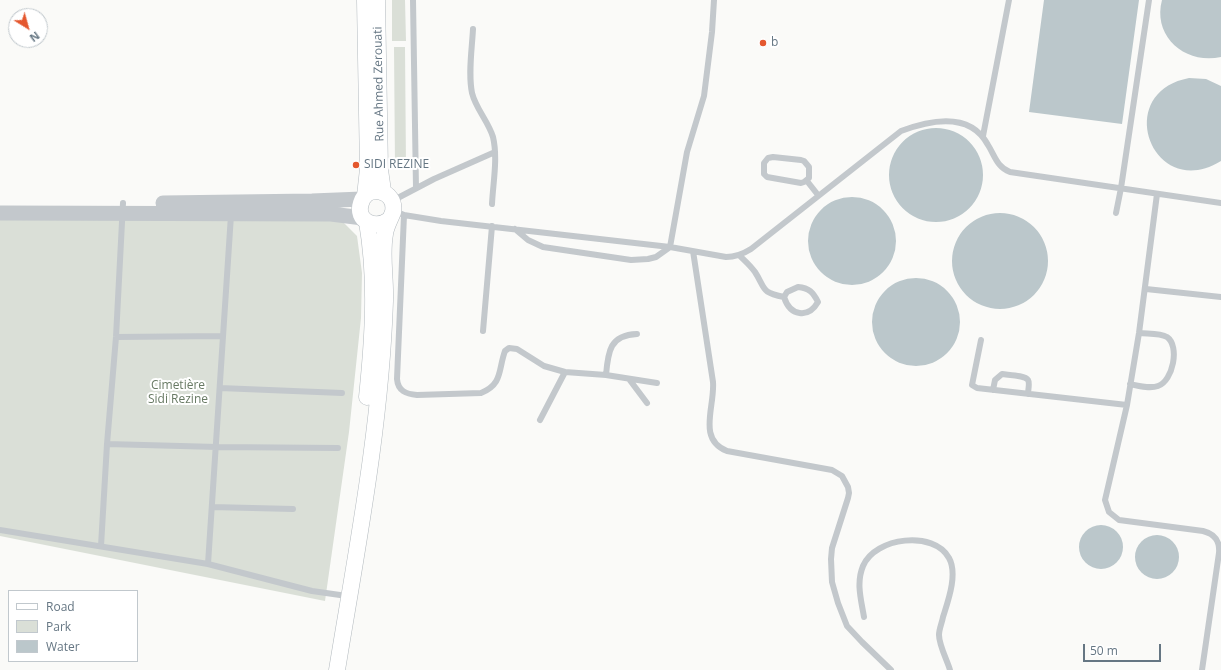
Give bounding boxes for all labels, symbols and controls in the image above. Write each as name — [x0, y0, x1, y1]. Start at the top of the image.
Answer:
north arrow — [8, 8, 48, 48]
street label: Rue Ahmed Zerouati — [371, 26, 387, 142]
text: N — [27, 28, 43, 46]
place label: b — [771, 36, 778, 50]
marker: b — [758, 38, 768, 48]
place label: SIDI REZINE — [364, 158, 429, 172]
marker: SIDI REZINE — [351, 160, 361, 170]
park label: Cimetière Sidi Rezine — [148, 379, 208, 407]
legend — [8, 590, 138, 662]
text: Road — [46, 598, 75, 615]
text: Park — [46, 618, 71, 635]
scale bar — [1085, 636, 1163, 662]
text: Water — [46, 638, 80, 655]
text: 50 m — [1090, 642, 1118, 659]

